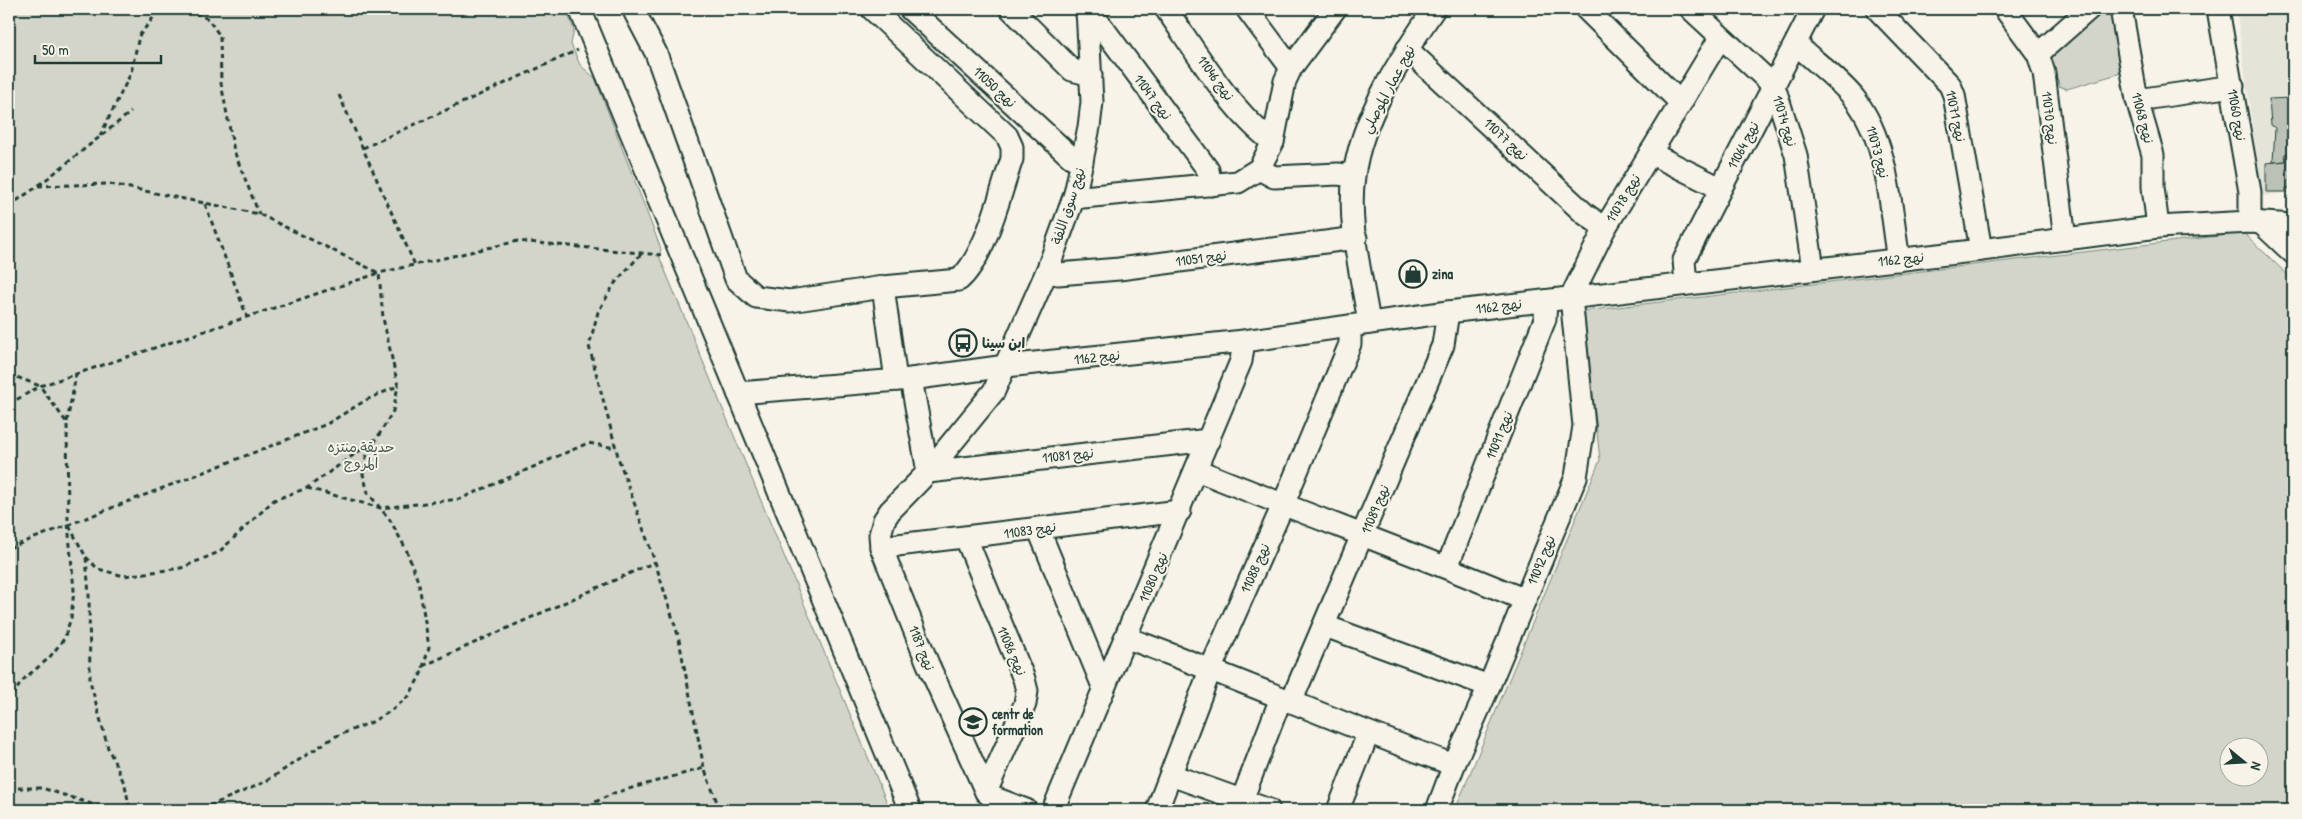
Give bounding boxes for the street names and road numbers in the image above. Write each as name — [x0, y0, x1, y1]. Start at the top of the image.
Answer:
street label: نهج عمار الموصلي — [1356, 41, 1422, 138]
street label: نهج 11046 — [1193, 51, 1239, 105]
street label: نهج 11050 — [969, 62, 1021, 112]
street label: نهج 11047 — [1129, 70, 1177, 124]
street label: نهج 11060 — [2223, 87, 2251, 143]
street label: نهج 11071 — [1941, 88, 1971, 144]
street label: نهج 11070 — [2037, 90, 2063, 146]
street label: نهج 11068 — [2127, 90, 2159, 146]
street label: نهج 11074 — [1768, 93, 1802, 149]
street label: نهج 11077 — [1479, 113, 1533, 165]
street label: نهج 11064 — [1722, 118, 1764, 172]
street label: نهج 11073 — [1861, 123, 1895, 181]
street label: نهج سوق اللفة — [1046, 165, 1090, 247]
street label: نهج 11078 — [1601, 170, 1645, 226]
street label: نهج 11051 — [1174, 245, 1228, 271]
street label: نهج 1162 — [1877, 247, 1925, 271]
street label: نهج 1162 — [1475, 293, 1523, 319]
street label: نهج 1162 — [1073, 345, 1121, 369]
street label: نهج 11091 — [1480, 408, 1518, 462]
street label: نهج 11081 — [1041, 442, 1095, 468]
street label: نهج 11089 — [1356, 481, 1394, 537]
street label: نهج 11083 — [1002, 516, 1058, 544]
street label: نهج 11092 — [1522, 532, 1560, 588]
street label: نهج 11088 — [1235, 540, 1275, 596]
street label: نهج 11080 — [1133, 549, 1173, 605]
street label: نهج 1187 — [904, 622, 940, 674]
street label: نهج 11086 — [992, 623, 1032, 679]

